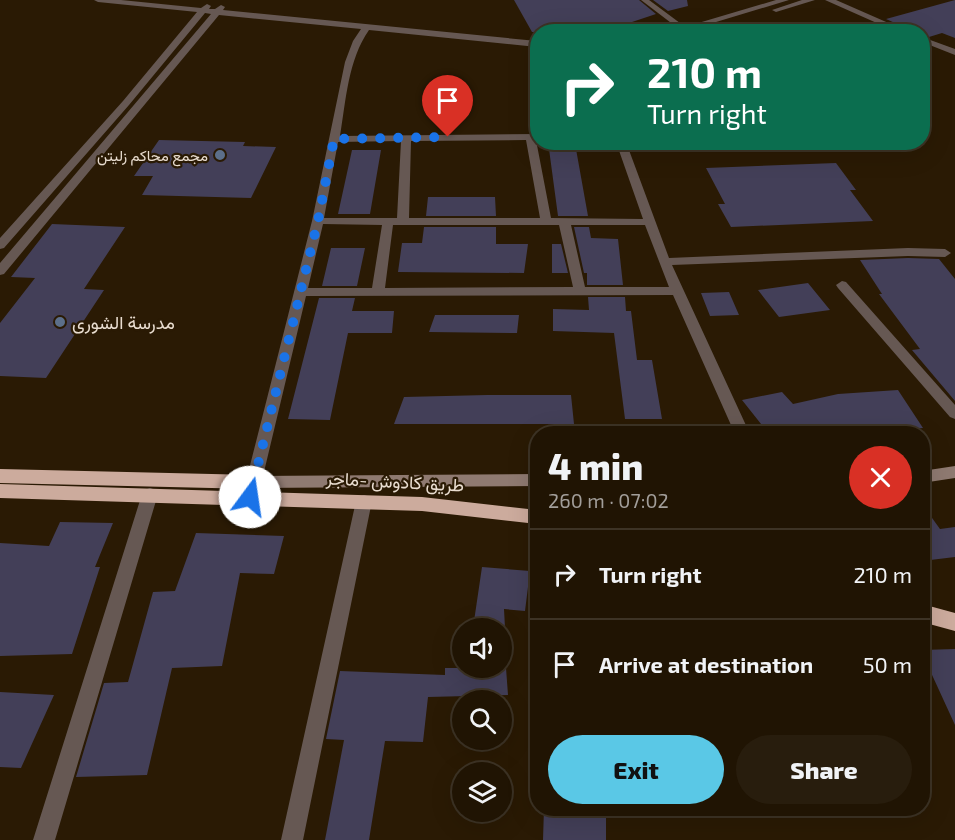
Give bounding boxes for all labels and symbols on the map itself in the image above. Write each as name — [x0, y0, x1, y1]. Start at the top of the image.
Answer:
pin — [422, 75, 473, 137]
place label: مجمع محاكم زليتن — [97, 146, 208, 167]
marker: مجمع محاكم زليتن — [213, 148, 227, 162]
place label: مدرسة الشورى — [72, 311, 175, 334]
marker: مدرسة الشورى — [53, 315, 67, 329]
position arrow — [218, 465, 282, 529]
street label: طريق كادوش -ماجر — [324, 466, 465, 497]

